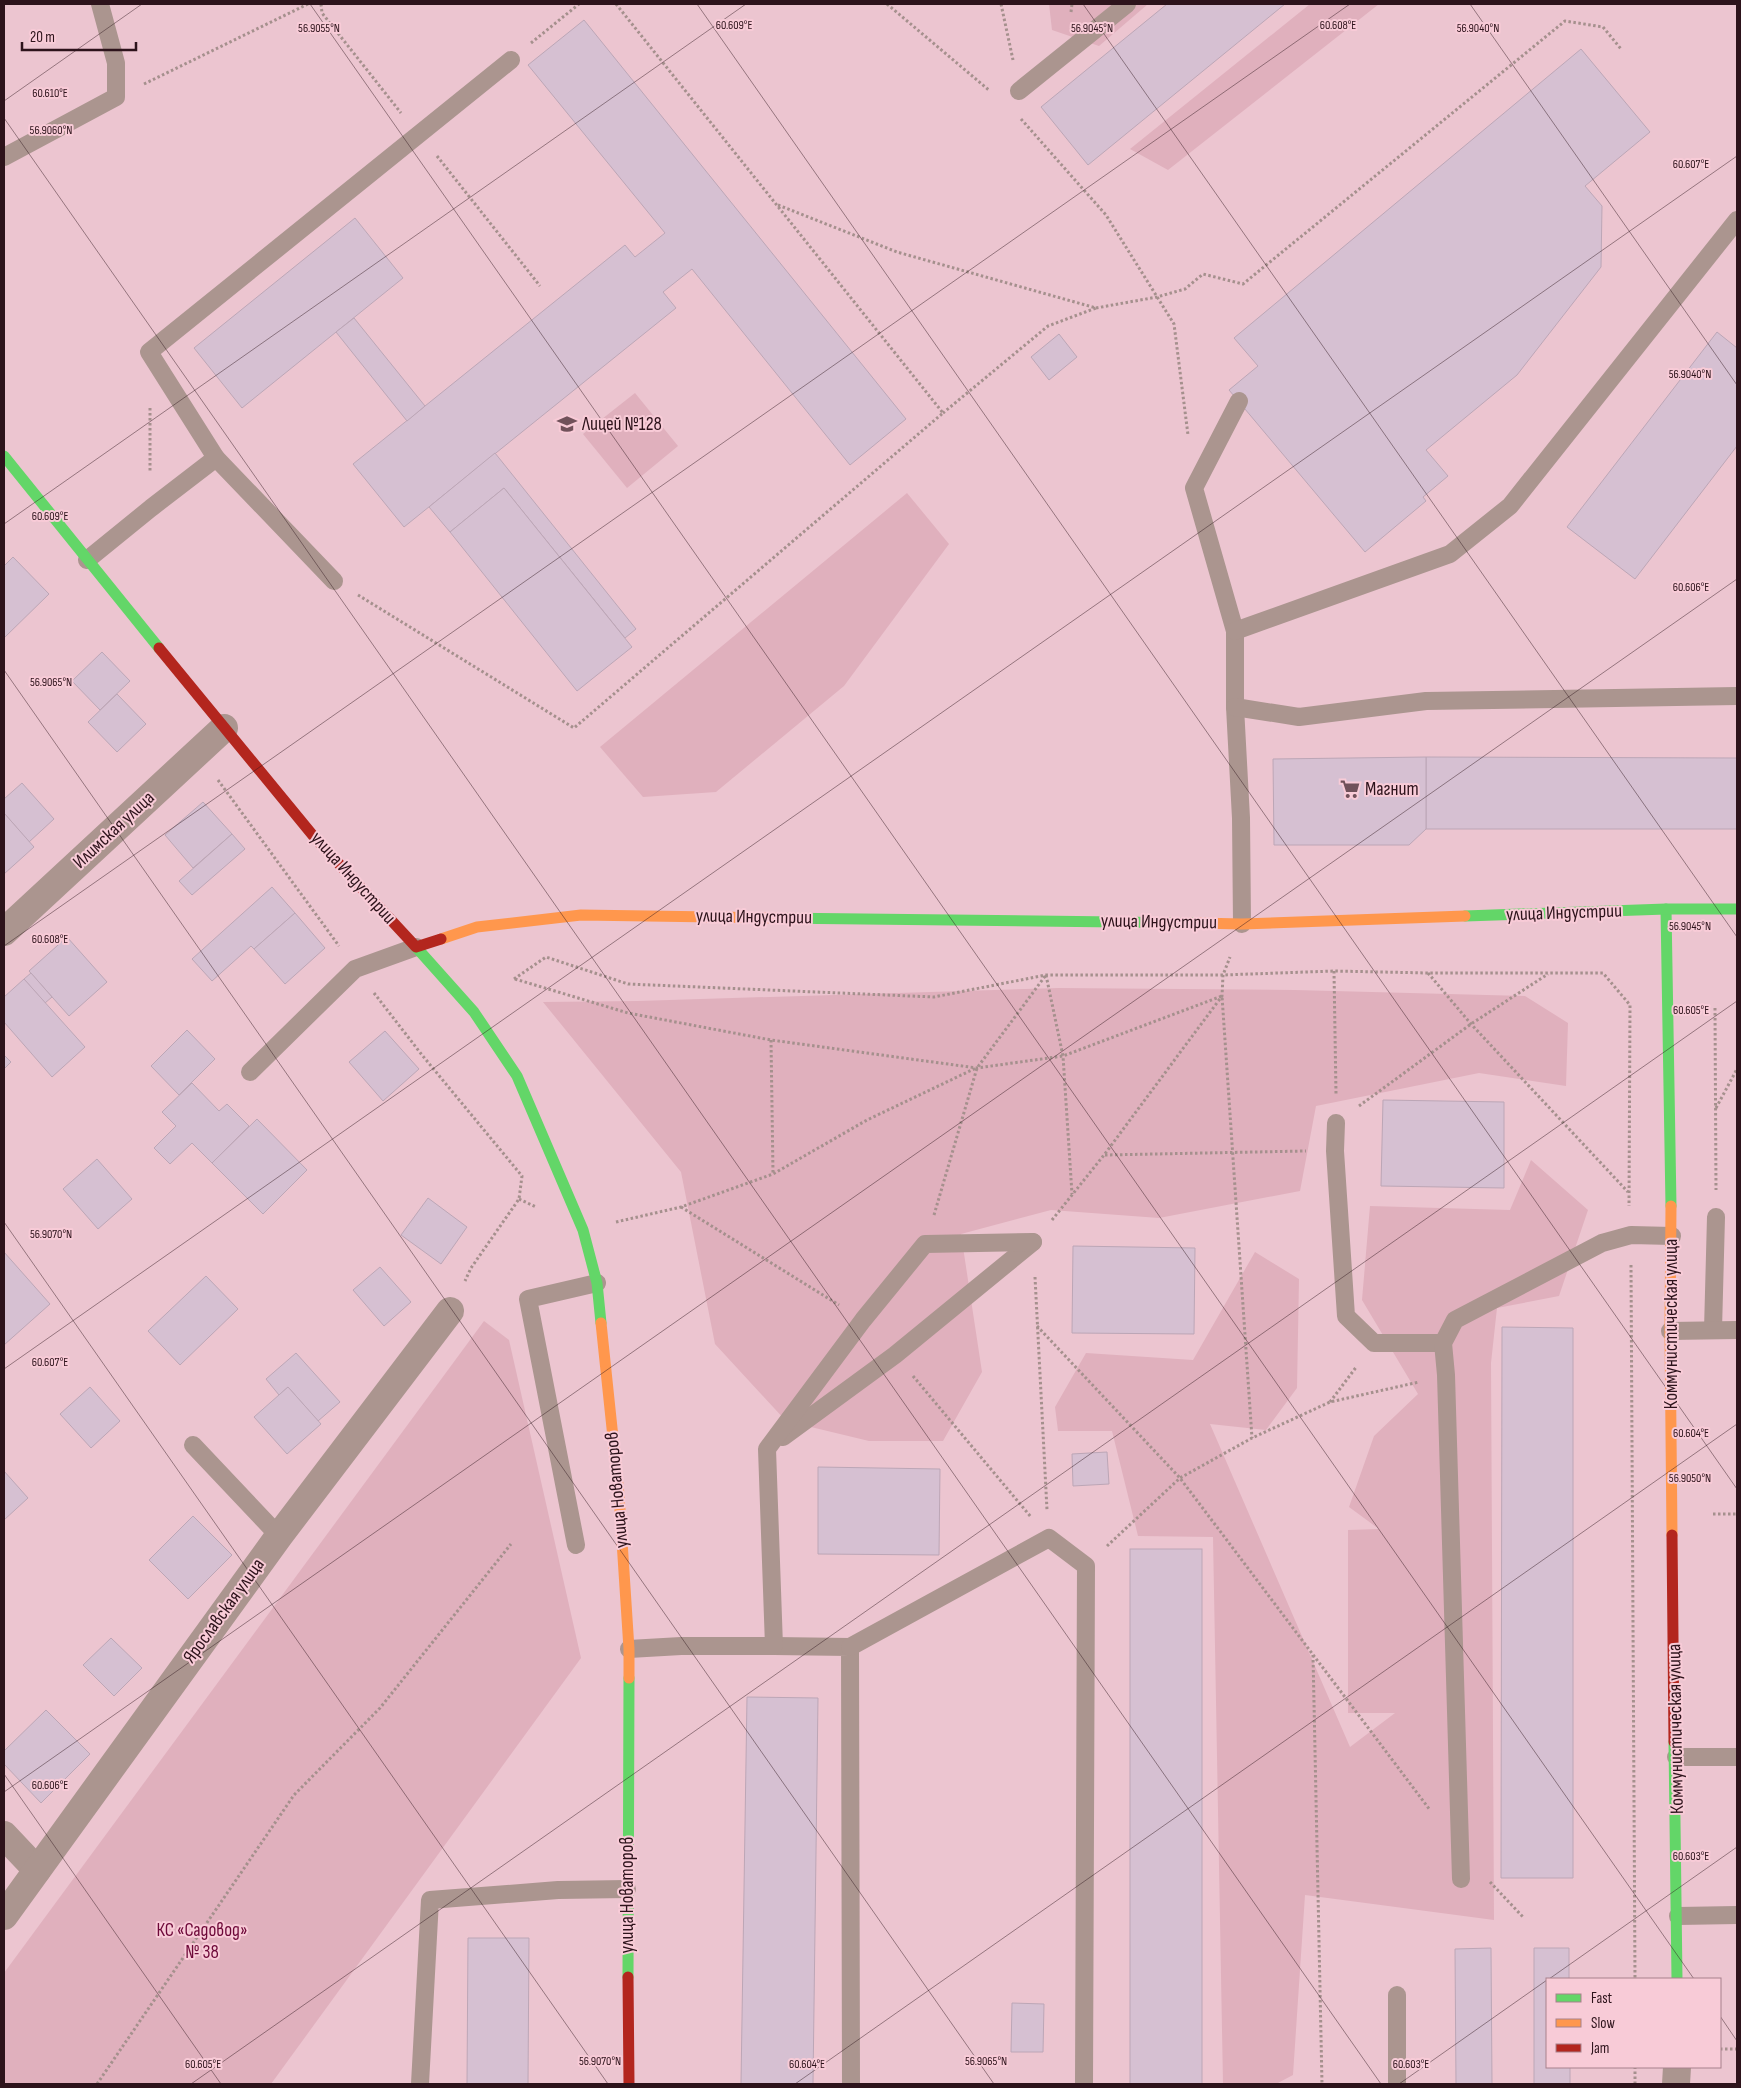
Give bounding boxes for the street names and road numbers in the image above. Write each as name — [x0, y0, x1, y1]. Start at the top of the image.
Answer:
street label: Илимская улица — [69, 786, 159, 874]
street label: улица Индустрии — [306, 827, 400, 929]
street label: улица Индустрии — [1506, 899, 1622, 927]
street label: улица Индустрии — [696, 904, 812, 930]
street label: улица Индустрии — [1101, 909, 1217, 935]
street label: Коммунистическая улица — [1660, 1239, 1683, 1409]
street label: улица Новаторов — [600, 1431, 634, 1549]
street label: Ярославская улица — [178, 1554, 270, 1668]
street label: Коммунистическая улица — [1663, 1644, 1689, 1814]
street label: улица Новаторов — [616, 1837, 639, 1953]

